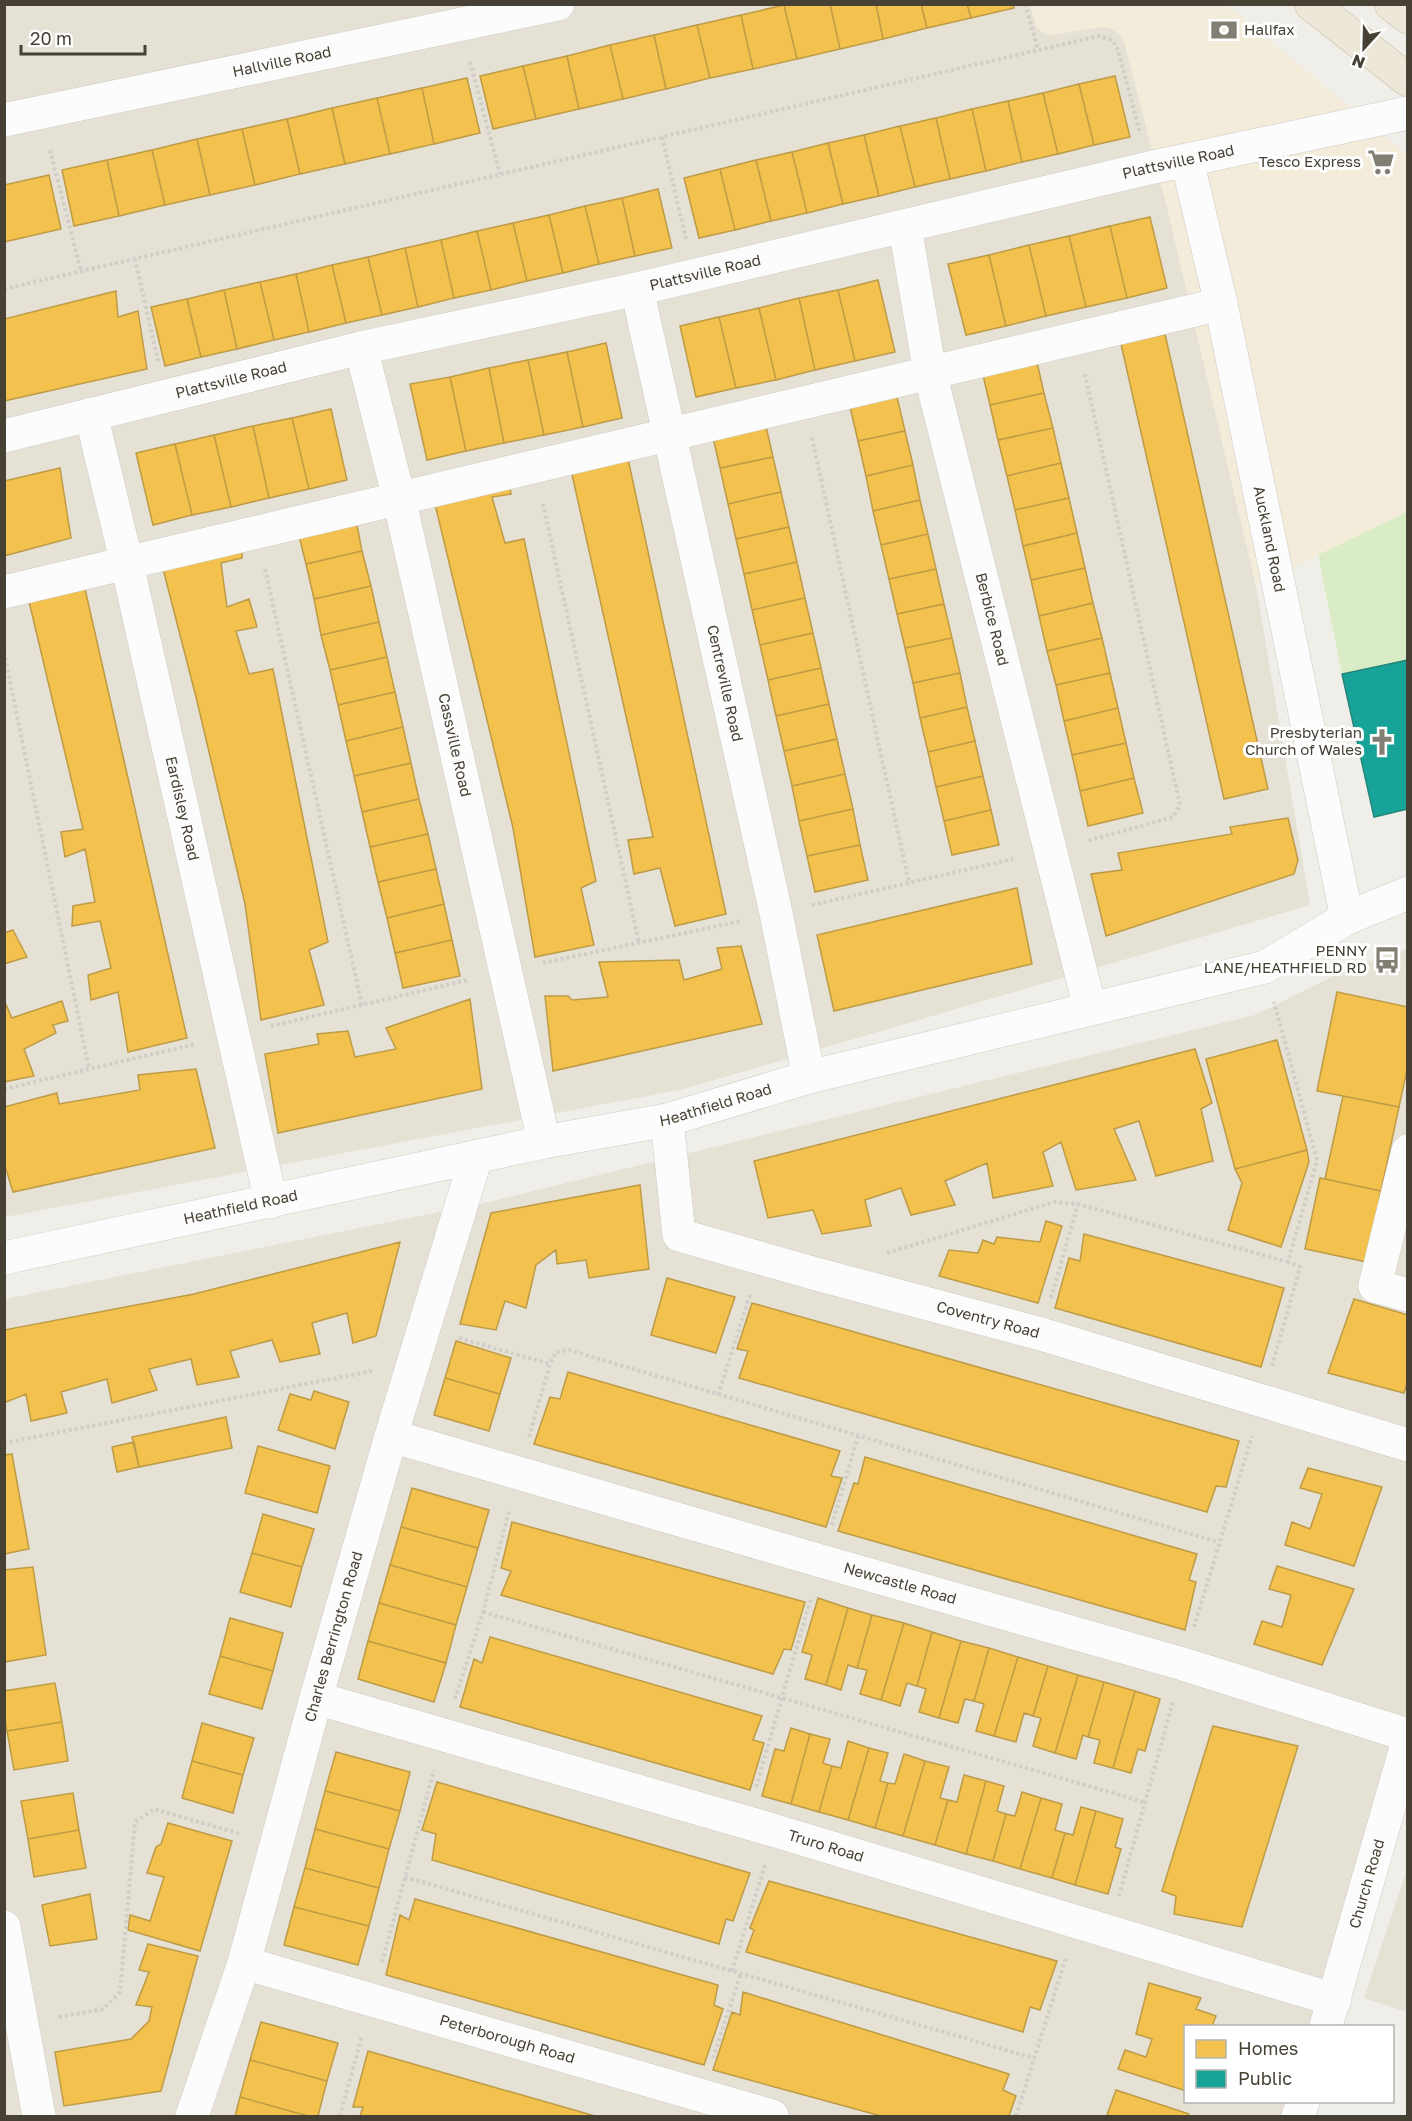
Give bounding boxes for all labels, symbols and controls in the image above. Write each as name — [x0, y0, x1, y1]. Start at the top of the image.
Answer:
bank icon: Halifax — [1209, 15, 1239, 45]
scale bar — [21, 18, 146, 56]
north arrow — [1334, 18, 1394, 78]
place label: Halifax — [1244, 20, 1295, 38]
text: 20 m — [30, 27, 72, 49]
street label: Hallville Road — [231, 42, 333, 80]
text: N — [1349, 50, 1368, 73]
street label: Plattsville Road — [1120, 140, 1236, 182]
supermarket icon: Tesco Express — [1366, 147, 1396, 177]
place label: Tesco Express — [1259, 152, 1361, 170]
street label: Plattsville Road — [647, 250, 762, 294]
street label: Plattsville Road — [173, 357, 288, 401]
street label: Auckland Road — [1251, 484, 1290, 594]
street label: Berbice Road — [973, 571, 1013, 667]
street label: Centreville Road — [704, 623, 748, 743]
street label: Cassville Road — [435, 691, 476, 798]
place label: Presbyterian Church of Wales — [1245, 723, 1362, 758]
church icon: Presbyterian Church of Wales — [1367, 727, 1397, 757]
street label: Eardisley Road — [163, 754, 204, 862]
place label: PENNY LANE/HEATHFIELD RD — [1204, 941, 1367, 976]
bus stop icon: PENNY LANE/HEATHFIELD RD — [1372, 945, 1402, 975]
street label: Heathfield Road — [658, 1079, 774, 1129]
street label: Heathfield Road — [182, 1185, 299, 1227]
street label: Coventry Road — [935, 1297, 1042, 1341]
street label: Charles Berrington Road — [300, 1549, 366, 1724]
street label: Newcastle Road — [842, 1558, 959, 1607]
street label: Truro Road — [786, 1825, 866, 1865]
street label: Church Road — [1345, 1837, 1387, 1930]
street label: Peterborough Road — [438, 2010, 577, 2066]
legend — [1184, 2025, 1394, 2103]
text: Homes — [1238, 2037, 1298, 2059]
text: Public — [1238, 2067, 1292, 2089]

